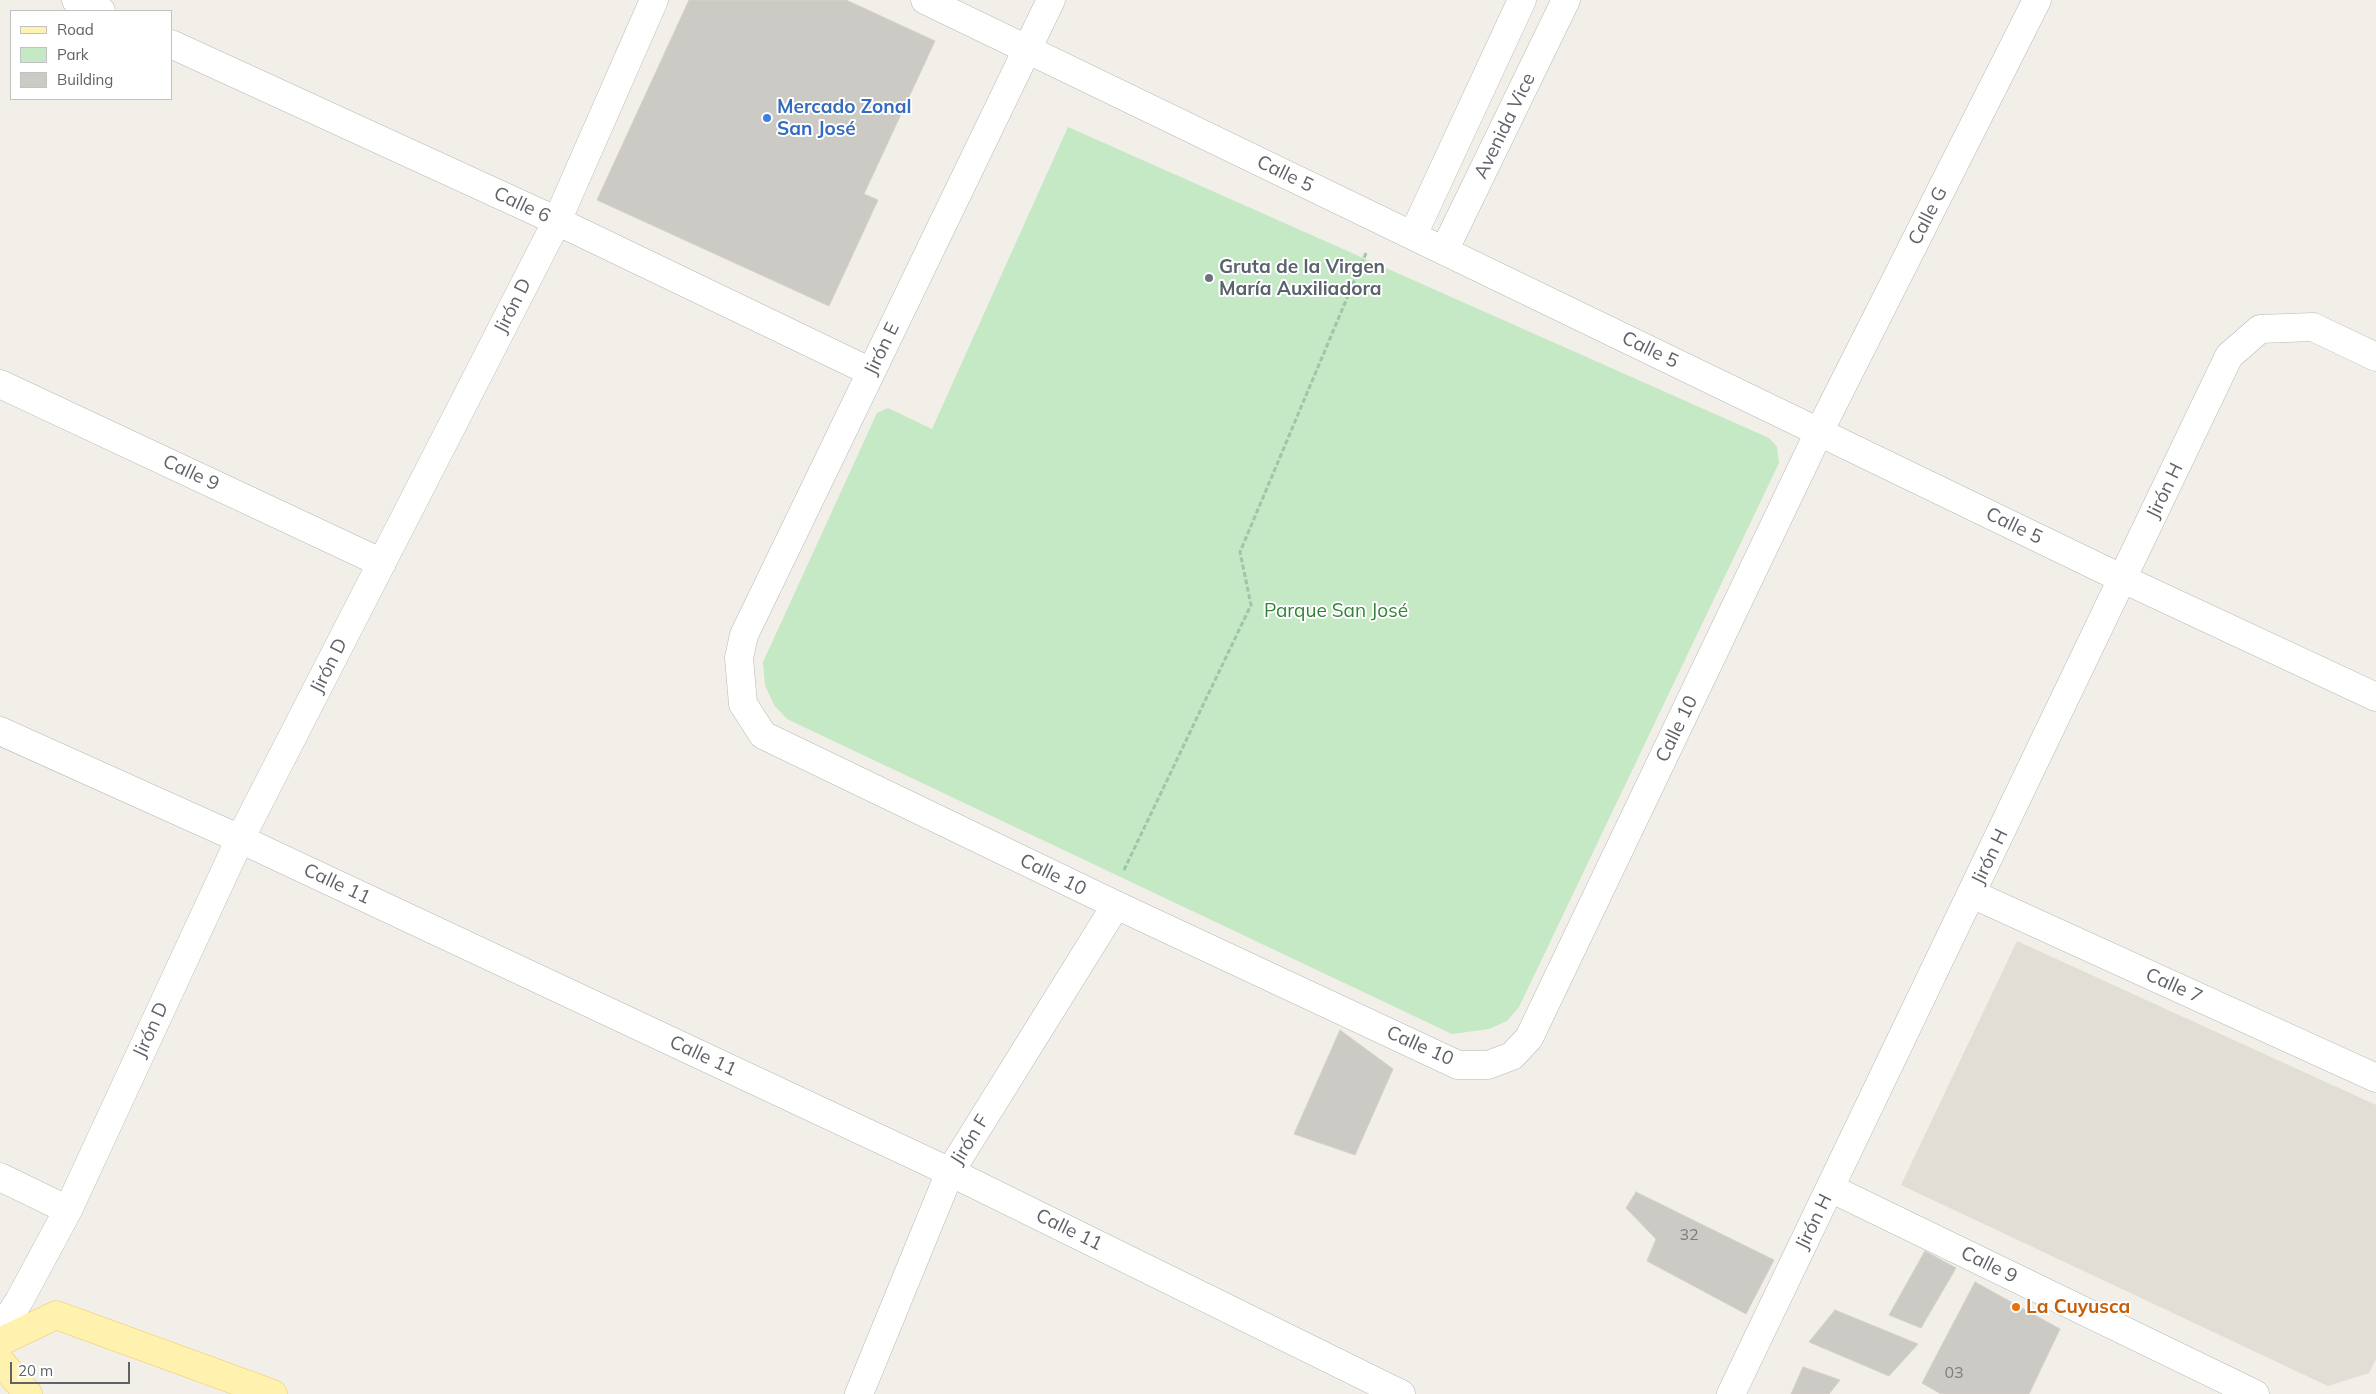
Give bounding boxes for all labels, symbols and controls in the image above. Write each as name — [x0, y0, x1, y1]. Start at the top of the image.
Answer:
legend — [10, 10, 172, 100]
text: Road — [57, 20, 94, 39]
text: Park — [57, 45, 89, 64]
text: Building — [57, 70, 113, 89]
street label: Avenida Vice — [1470, 70, 1540, 182]
place label: Mercado Zonal San José — [777, 96, 912, 140]
marker: Mercado Zonal San José — [761, 112, 773, 124]
street label: Calle 5 — [1253, 151, 1317, 197]
street label: Calle 6 — [490, 182, 554, 228]
street label: Calle G — [1904, 183, 1952, 249]
place label: Gruta de la Virgen María Auxiliadora — [1219, 256, 1385, 300]
marker: Gruta de la Virgen María Auxiliadora — [1203, 272, 1215, 284]
street label: Jirón D — [490, 275, 536, 337]
street label: Jirón E — [860, 319, 904, 379]
street label: Calle 5 — [1618, 327, 1682, 373]
street label: Calle 9 — [159, 450, 223, 496]
street label: Jirón H — [2142, 459, 2188, 523]
street label: Calle 5 — [1982, 503, 2046, 549]
park label: Parque San José — [1264, 600, 1408, 622]
street label: Jirón D — [306, 635, 352, 697]
street label: Calle 10 — [1651, 692, 1703, 766]
street label: Jirón H — [1967, 825, 2013, 889]
street label: Calle 10 — [1016, 849, 1090, 901]
street label: Calle 11 — [300, 859, 374, 909]
street label: Calle 7 — [2142, 963, 2206, 1009]
street label: Jirón D — [128, 999, 174, 1061]
street label: Calle 10 — [1383, 1021, 1457, 1071]
street label: Calle 11 — [666, 1031, 740, 1081]
street label: Jirón F — [946, 1111, 994, 1169]
street label: Jirón H — [1791, 1190, 1837, 1254]
street label: Calle 11 — [1032, 1204, 1106, 1256]
house number: 32 — [1679, 1225, 1699, 1245]
street label: Calle 9 — [1957, 1242, 2021, 1288]
place label: La Cuyusca — [2026, 1296, 2130, 1318]
marker: La Cuyusca — [2010, 1301, 2022, 1313]
scale bar — [12, 1352, 132, 1384]
text: 20 m — [18, 1361, 53, 1380]
house number: 03 — [1944, 1363, 1964, 1383]

